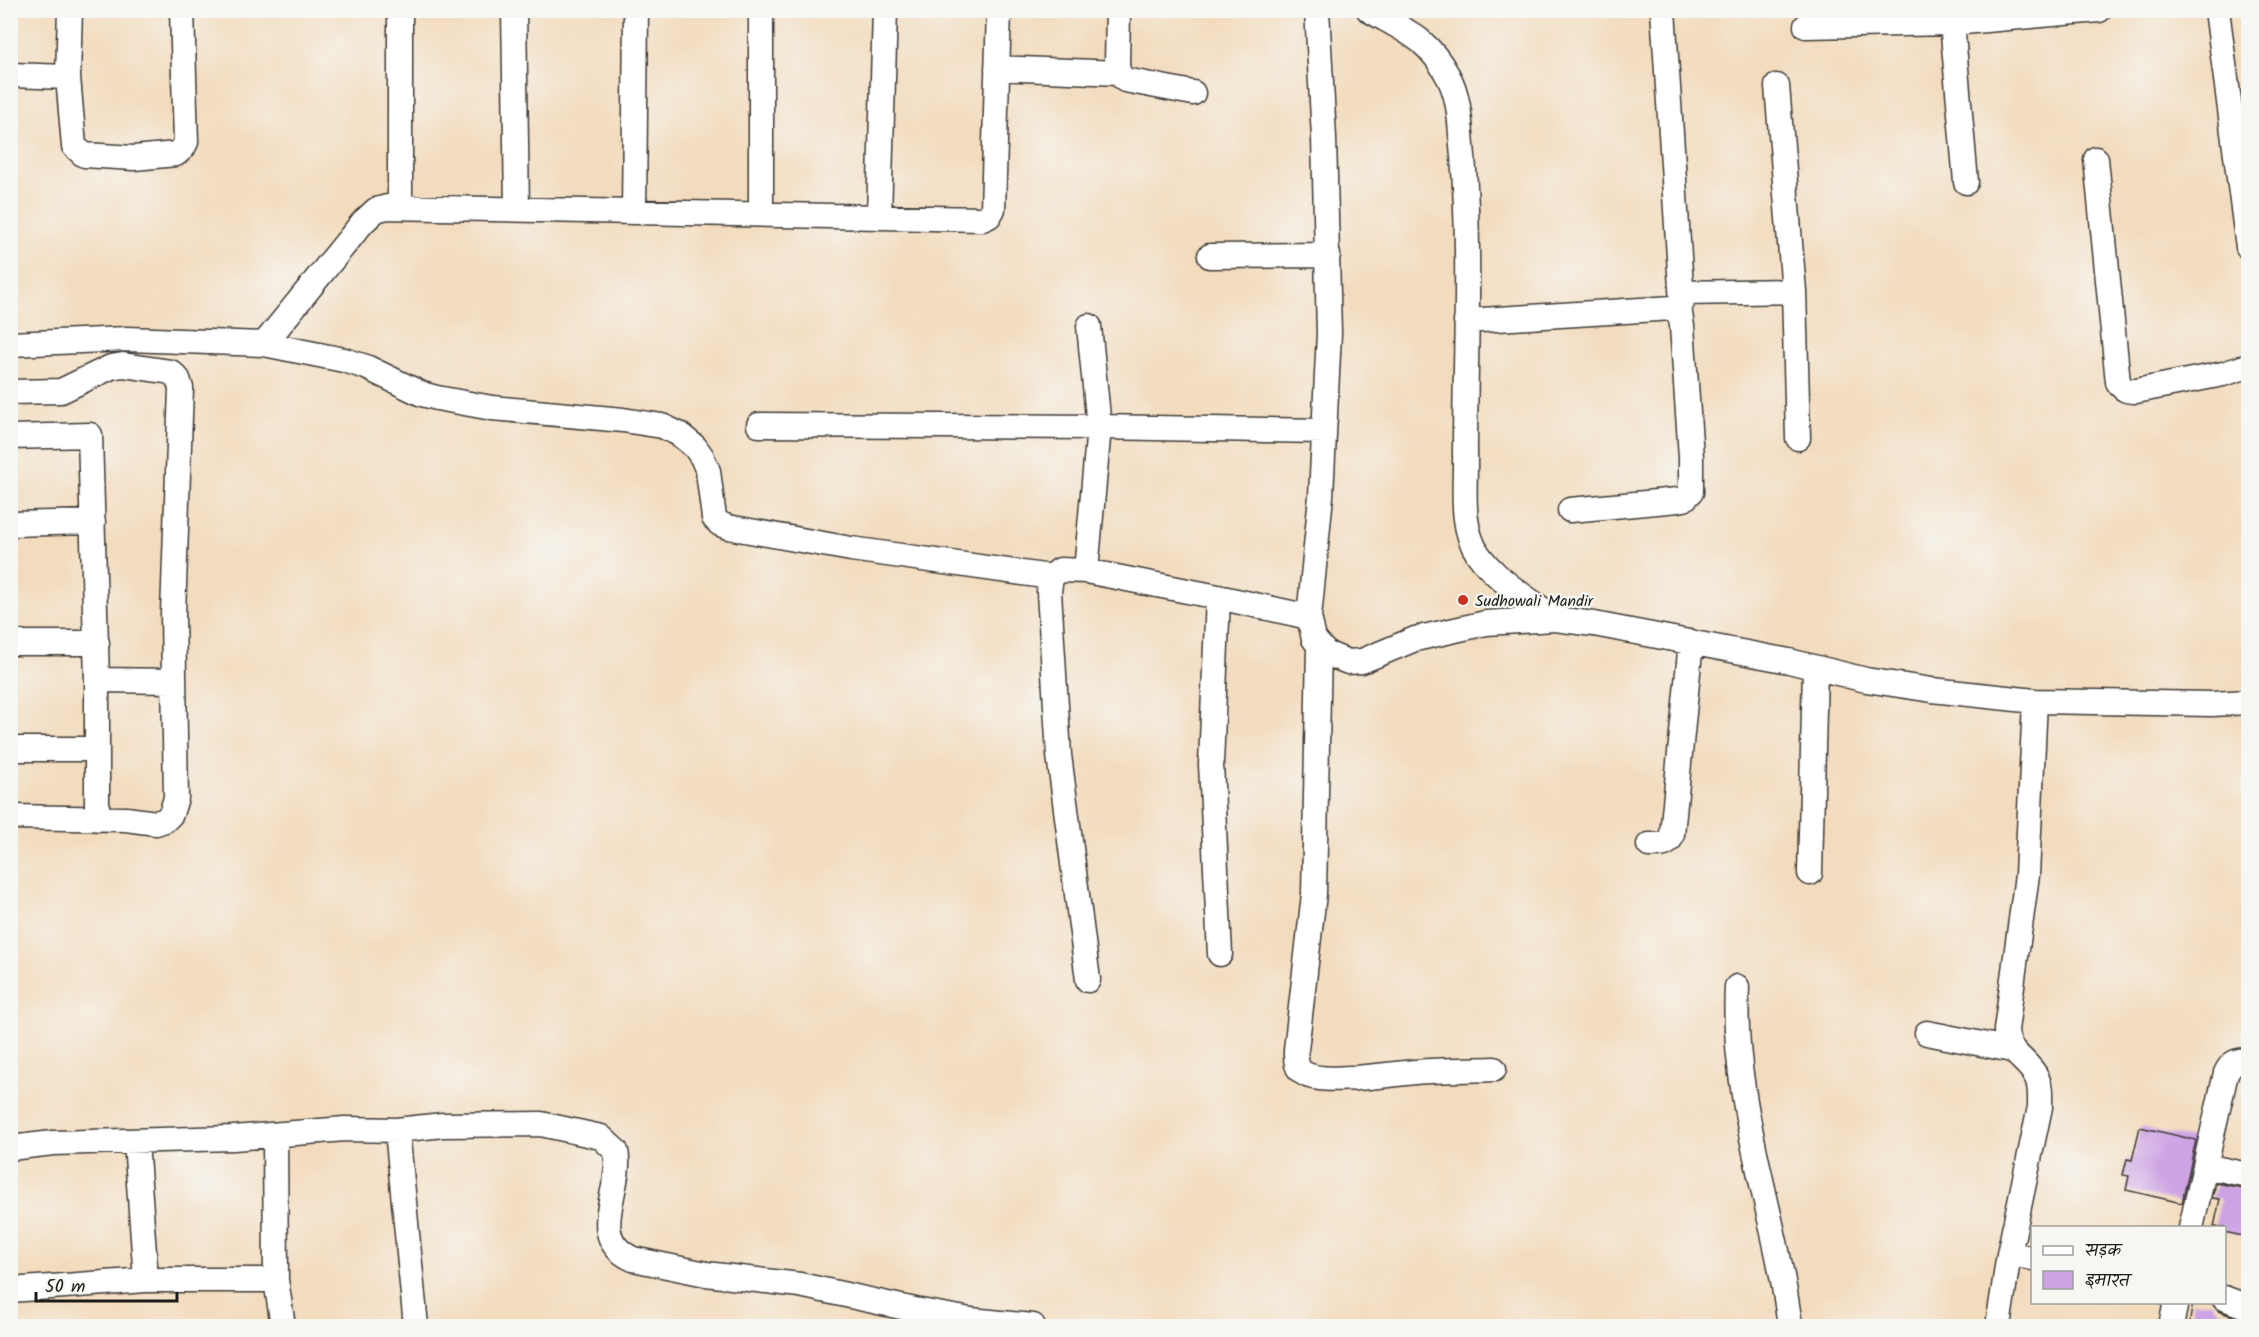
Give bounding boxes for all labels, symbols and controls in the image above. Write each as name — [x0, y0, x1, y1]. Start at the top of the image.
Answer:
place label: Sudhowali Mandir — [1475, 589, 1595, 614]
marker: Sudhowali Mandir — [1456, 593, 1470, 607]
legend — [2031, 1226, 2226, 1304]
text: सड़क — [2085, 1237, 2123, 1266]
scale bar — [36, 1265, 177, 1303]
text: इमारत — [2085, 1267, 2133, 1296]
text: 50 m — [45, 1273, 85, 1302]

